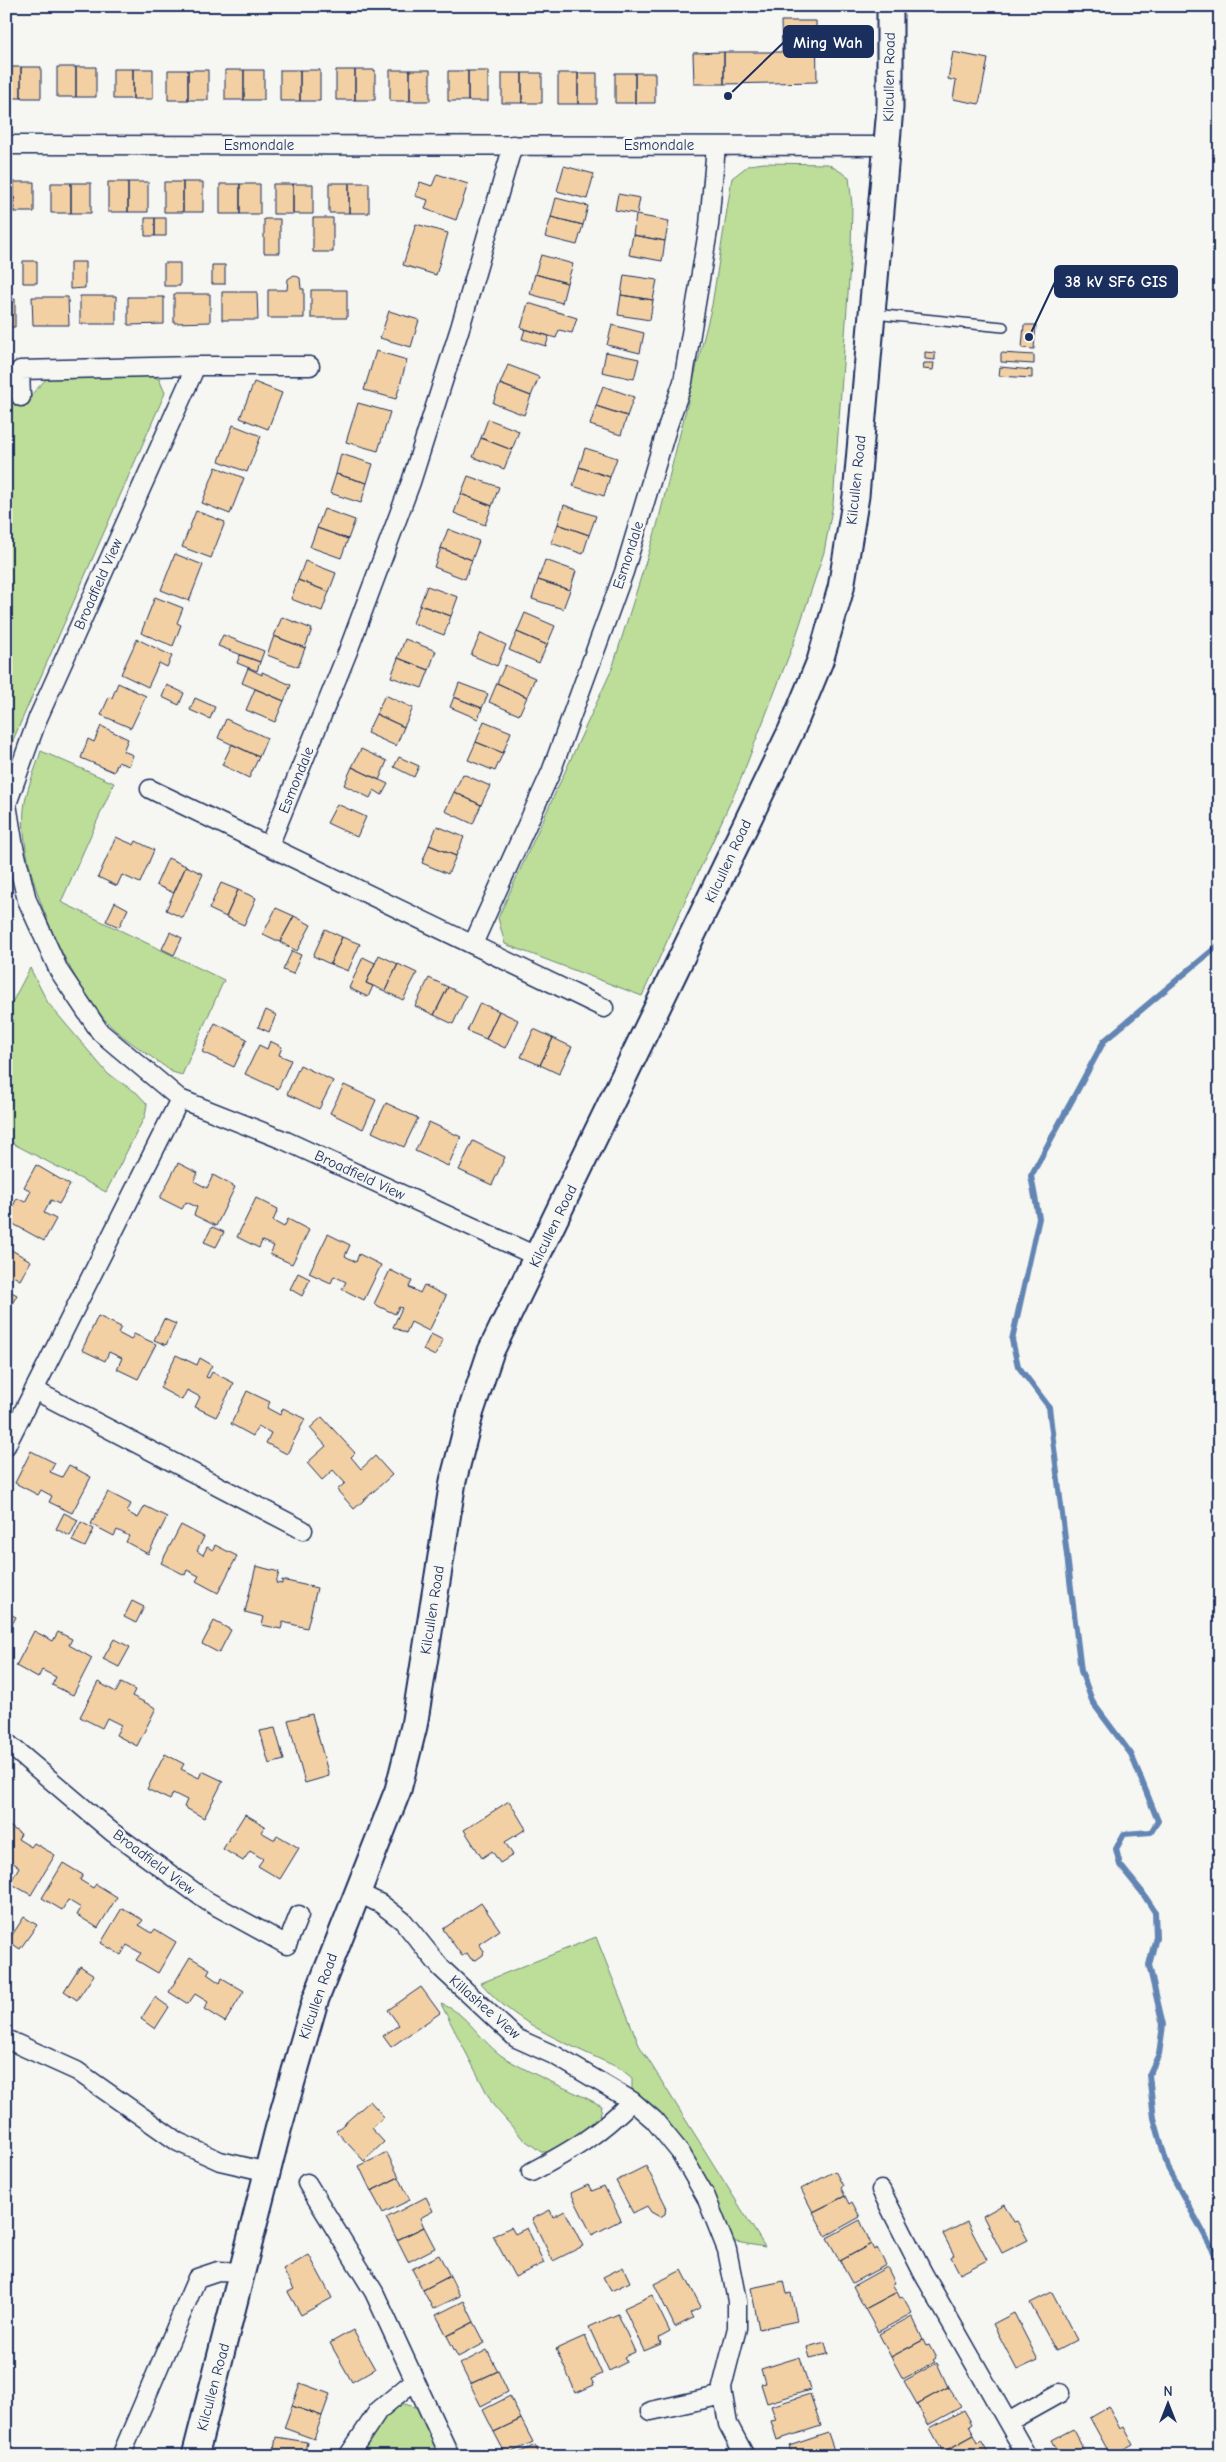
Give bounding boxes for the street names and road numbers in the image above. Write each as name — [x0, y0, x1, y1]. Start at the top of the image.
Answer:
street label: Kilcullen Road — [879, 32, 899, 122]
street label: Esmondale — [224, 136, 295, 154]
street label: Esmondale — [624, 136, 695, 154]
street label: Kilcullen Road — [842, 434, 870, 526]
street label: Esmondale — [609, 518, 648, 591]
street label: Broadfield View — [70, 536, 126, 632]
street label: Esmondale — [274, 744, 318, 816]
street label: Kilcullen Road — [701, 817, 755, 905]
street label: Broadfield View — [312, 1146, 408, 1204]
street label: Kilcullen Road — [525, 1182, 581, 1270]
street label: Kilcullen Road — [416, 1564, 448, 1656]
street label: Broadfield View — [109, 1825, 199, 1899]
street label: Kilcullen Road — [295, 1951, 341, 2041]
street label: Killashee View — [446, 1971, 524, 2043]
street label: Kilcullen Road — [193, 2341, 233, 2433]

